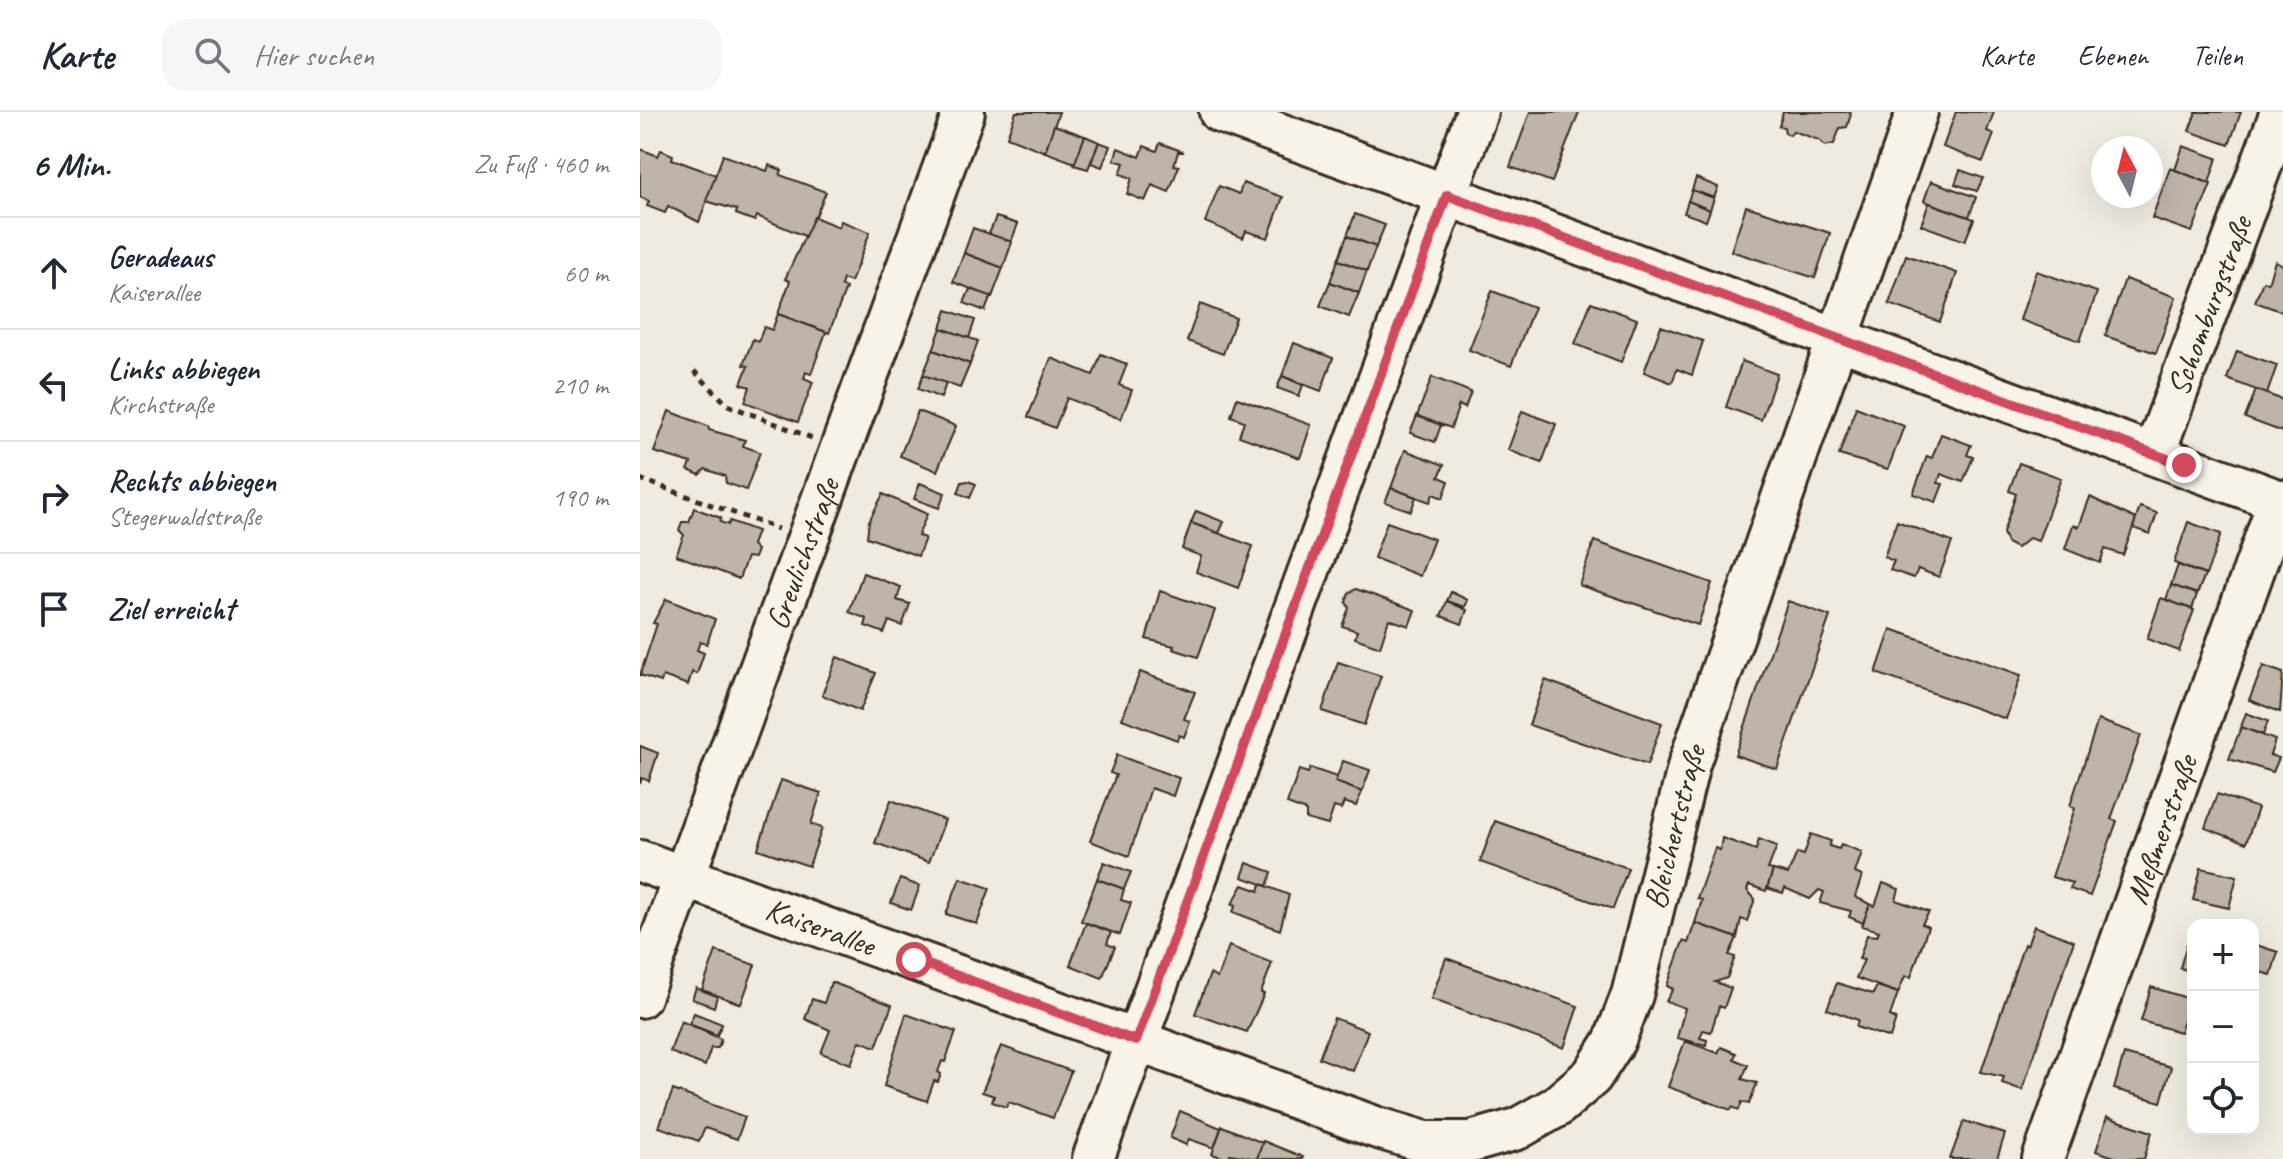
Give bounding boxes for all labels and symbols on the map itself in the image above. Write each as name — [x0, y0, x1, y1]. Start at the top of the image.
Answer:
north arrow — [2091, 136, 2163, 208]
street label: Schomburgstraße — [2158, 208, 2262, 401]
route end — [2166, 447, 2202, 483]
street label: Greulichstraße — [756, 470, 850, 635]
street label: Bleichertstraße — [1634, 737, 1716, 913]
street label: Meßmerstraße — [2116, 747, 2208, 910]
street label: Kaiserallee — [760, 888, 883, 966]
route start — [896, 942, 932, 978]

